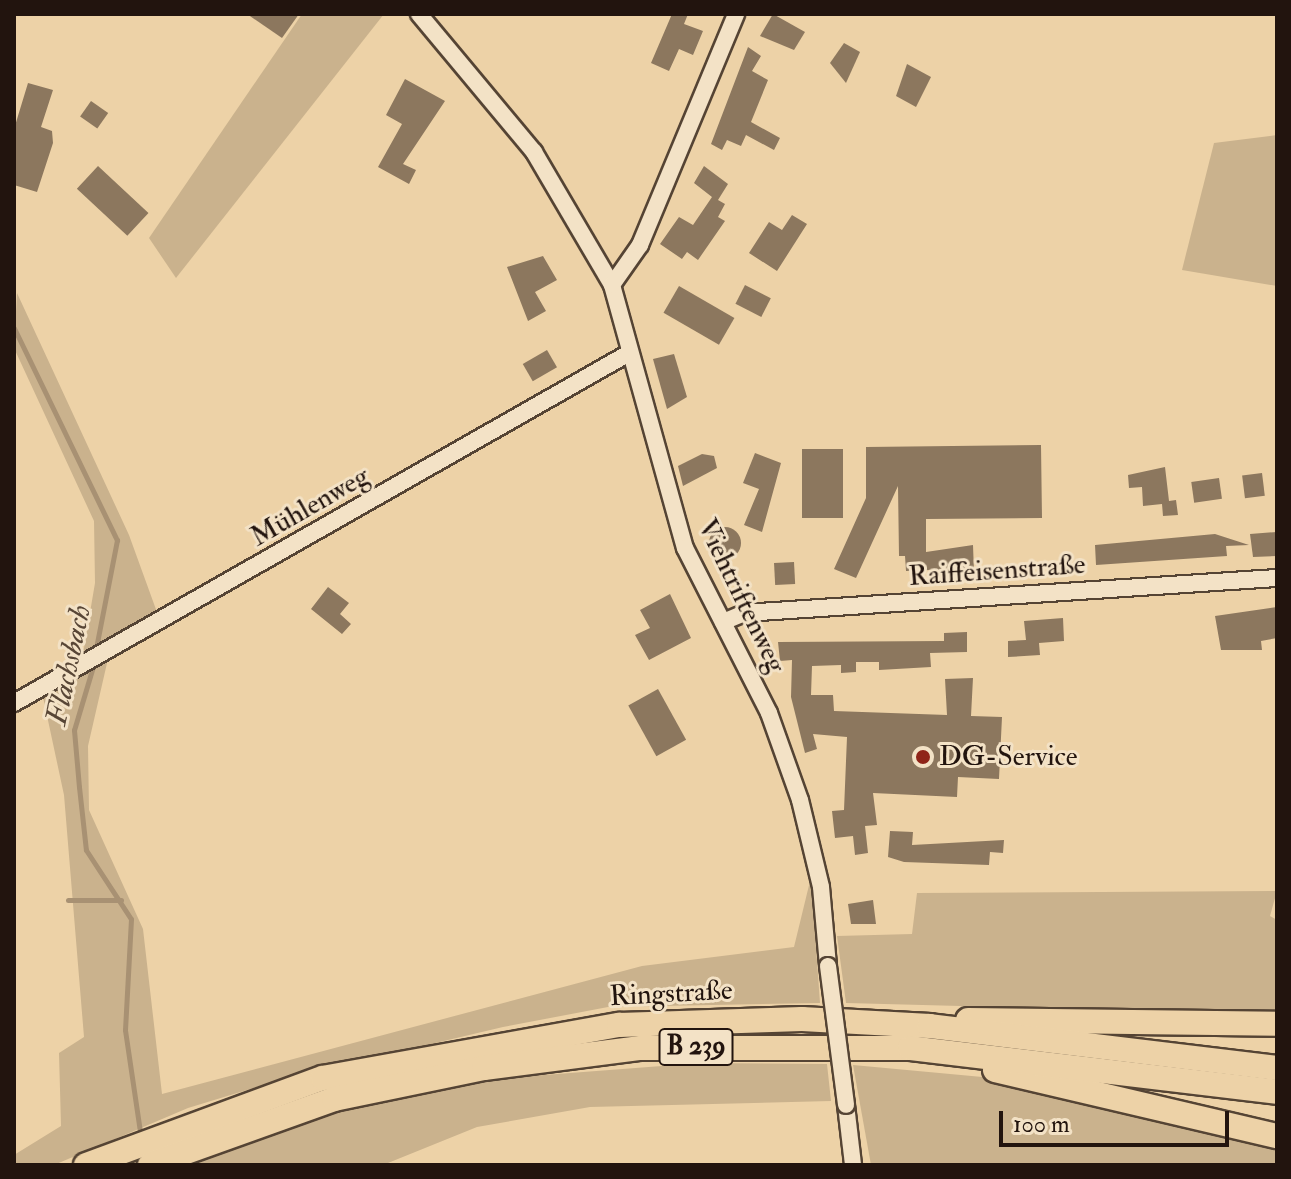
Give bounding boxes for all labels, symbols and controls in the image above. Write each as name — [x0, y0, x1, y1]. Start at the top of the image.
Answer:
street label: Mühlenweg — [245, 460, 375, 554]
street label: Viehtriftenweg — [689, 514, 793, 678]
street label: Raiffeisenstraße — [907, 548, 1087, 594]
water label: Flachsbach — [39, 602, 99, 728]
place label: DG-Service — [939, 740, 1078, 774]
marker: DG-Service — [914, 748, 932, 766]
street label: Ringstraße — [609, 974, 733, 1014]
road number: B 239 — [658, 1025, 734, 1069]
scale bar — [1003, 1095, 1233, 1145]
text: 100 m — [1013, 1109, 1070, 1140]

